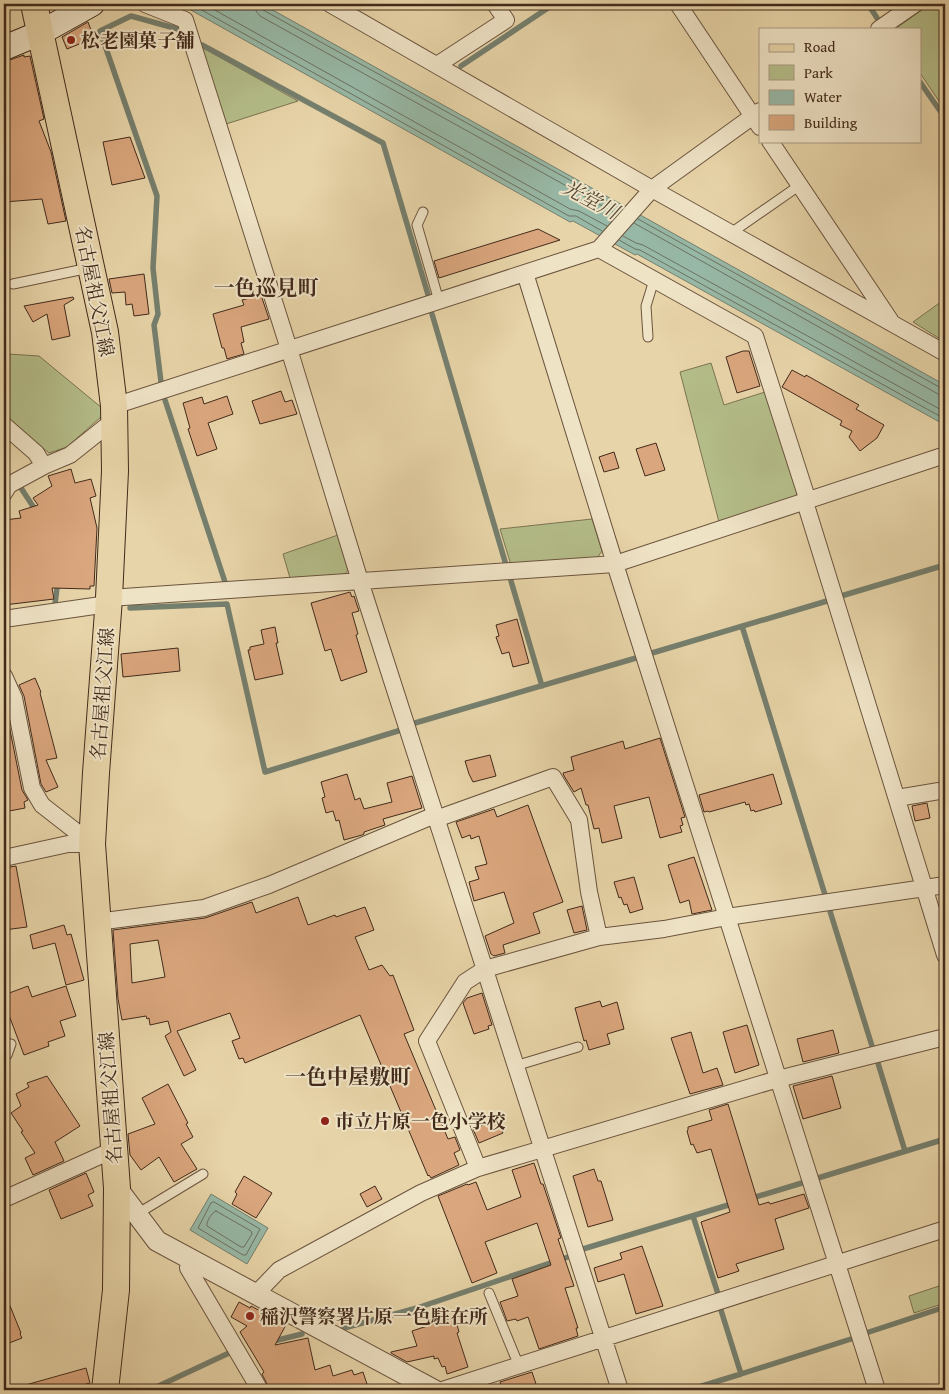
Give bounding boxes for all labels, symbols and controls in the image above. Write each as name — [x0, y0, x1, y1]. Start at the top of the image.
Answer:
place label: 松老園菓子舗 — [81, 26, 195, 54]
legend — [759, 28, 922, 142]
marker: 松老園菓子舗 — [65, 34, 77, 46]
text: Road — [804, 36, 835, 57]
text: Park — [804, 62, 833, 83]
text: Water — [804, 86, 842, 107]
text: Building — [804, 112, 858, 133]
water label: 光堂川 — [558, 172, 626, 227]
street label: 名古屋祖父江線 — [69, 223, 121, 359]
district label: 一色巡見町 — [214, 272, 319, 303]
street label: 名古屋祖父江線 — [83, 627, 121, 761]
street label: 名古屋祖父江線 — [91, 1031, 129, 1165]
district label: 一色中屋敷町 — [285, 1061, 411, 1092]
place label: 市立片原一色小学校 — [335, 1107, 506, 1135]
marker: 市立片原一色小学校 — [319, 1115, 331, 1127]
place label: 稲沢警察署片原一色駐在所 — [260, 1302, 488, 1330]
marker: 稲沢警察署片原一色駐在所 — [244, 1310, 256, 1322]

